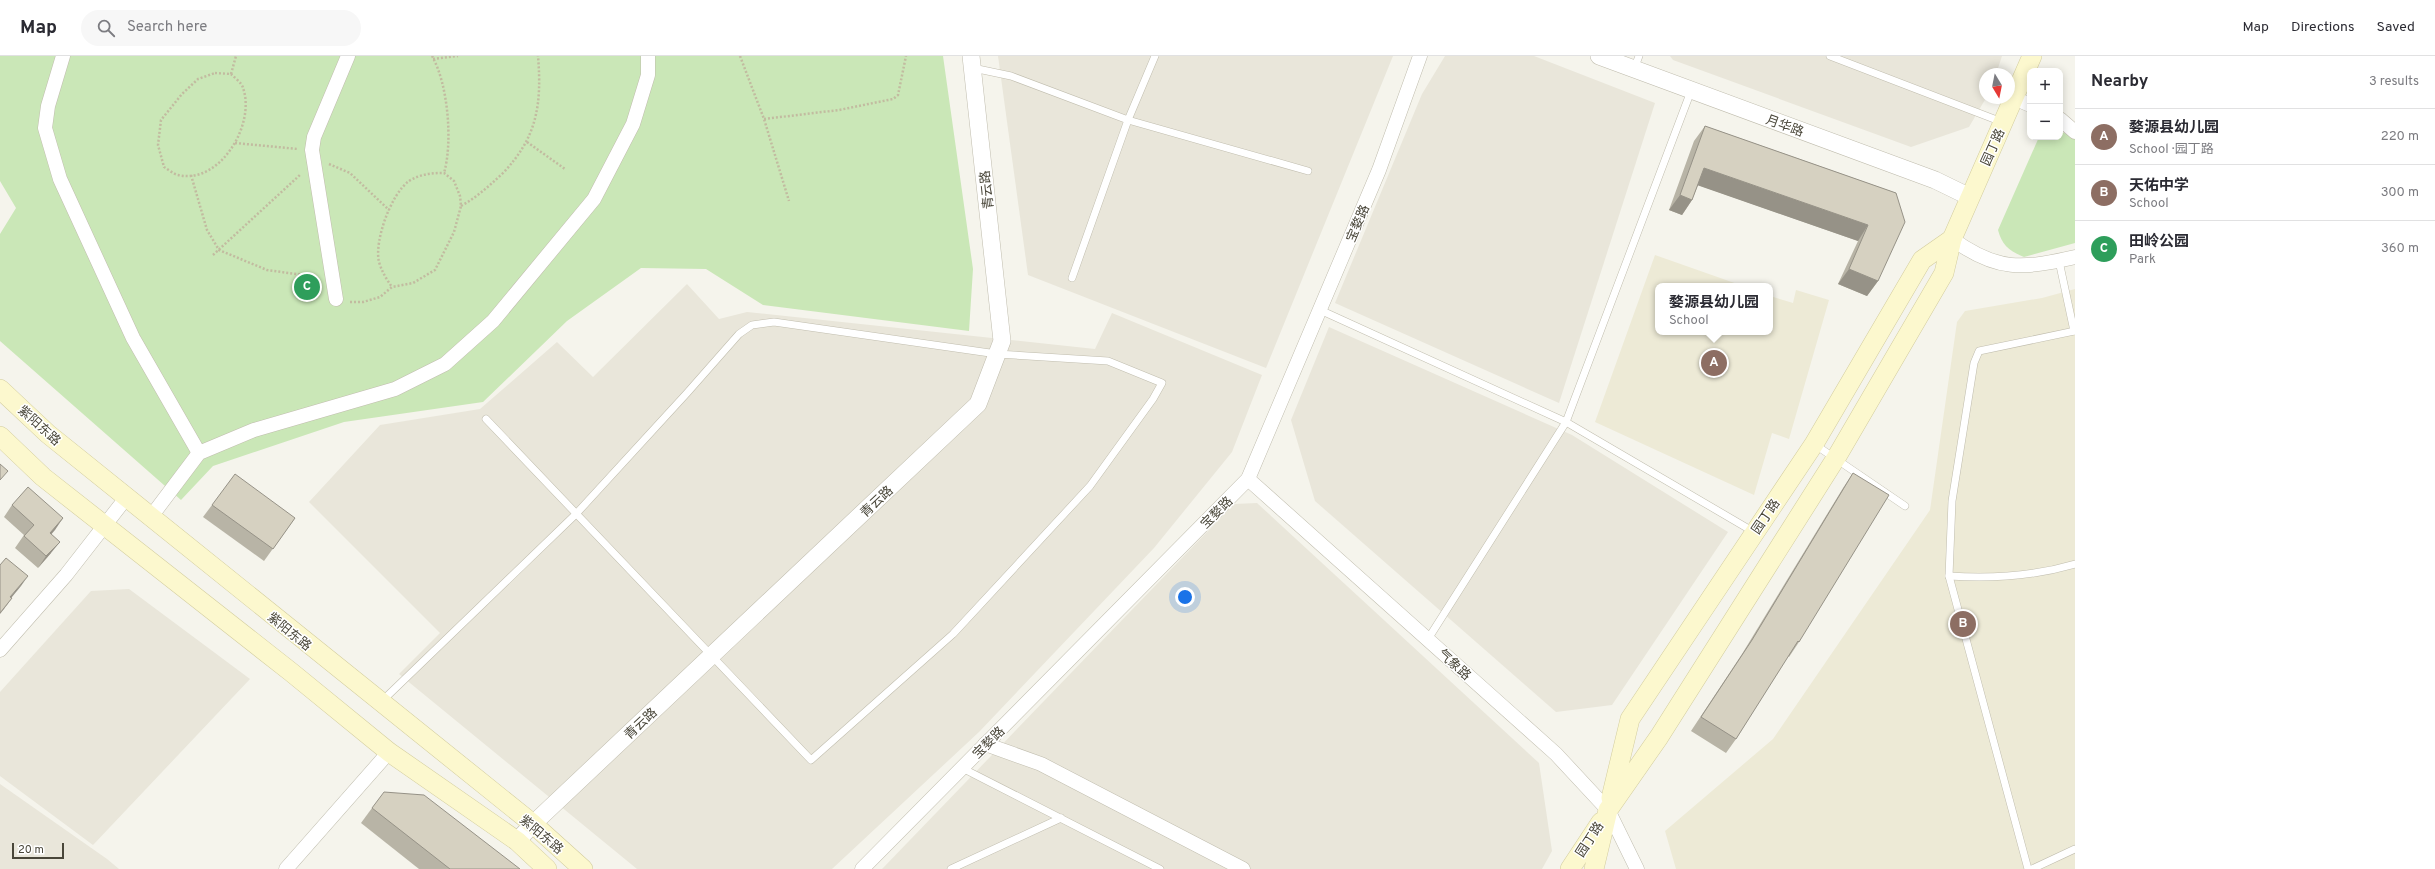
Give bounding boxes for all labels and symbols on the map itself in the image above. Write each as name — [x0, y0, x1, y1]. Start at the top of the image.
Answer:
north arrow — [1979, 68, 2015, 104]
street label: 月华路 — [1763, 112, 1806, 141]
street label: 园丁路 — [1979, 127, 2009, 169]
street label: 青云路 — [978, 170, 998, 210]
street label: 宝婺路 — [1344, 203, 1374, 245]
pin: C — [294, 272, 320, 302]
pin: A — [1701, 348, 1727, 378]
street label: 紫阳东路 — [14, 403, 63, 450]
street label: 青云路 — [858, 483, 897, 522]
street label: 宝婺路 — [1198, 494, 1237, 533]
street label: 园丁路 — [1749, 496, 1784, 538]
your location — [1175, 587, 1195, 607]
pin: B — [1950, 609, 1976, 639]
street label: 紫阳东路 — [263, 610, 314, 655]
street label: 气象路 — [1434, 646, 1474, 684]
street label: 青云路 — [622, 705, 661, 744]
street label: 宝婺路 — [970, 724, 1009, 763]
street label: 紫阳东路 — [516, 813, 566, 858]
street label: 园丁路 — [1573, 819, 1608, 861]
scale bar — [12, 841, 64, 860]

